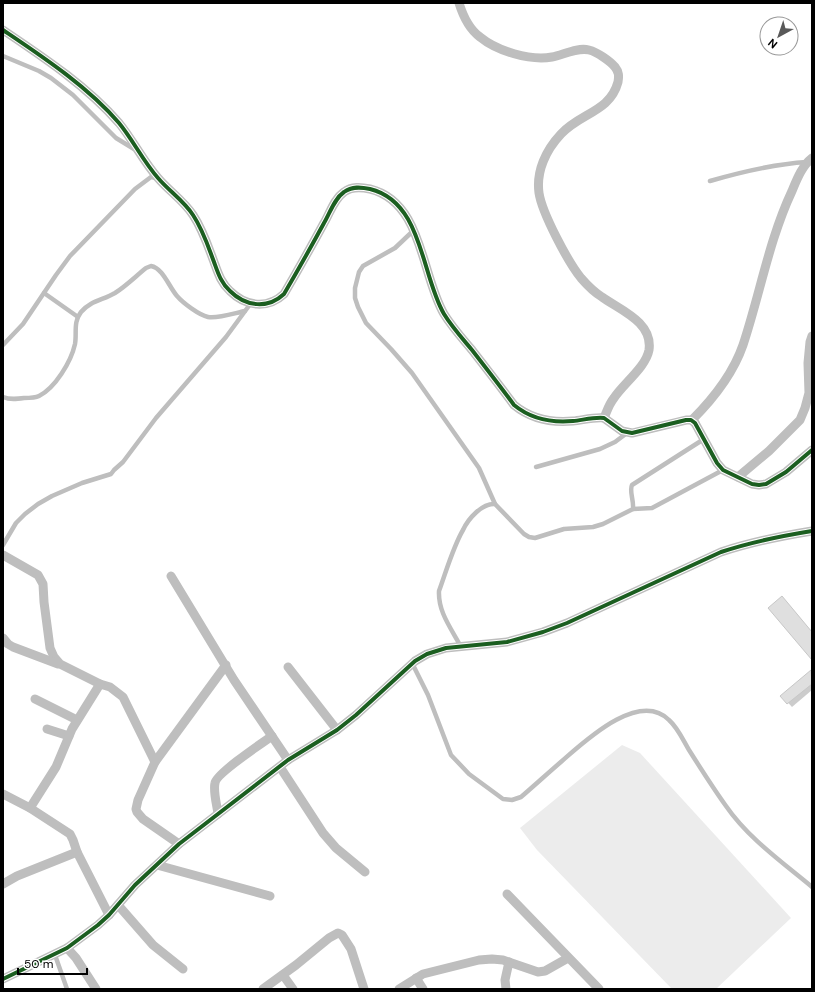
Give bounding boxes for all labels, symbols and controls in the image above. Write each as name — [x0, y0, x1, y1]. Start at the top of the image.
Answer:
north arrow — [759, 16, 799, 56]
text: N — [765, 36, 780, 52]
scale bar — [18, 950, 87, 976]
text: 50 m — [24, 956, 53, 972]

